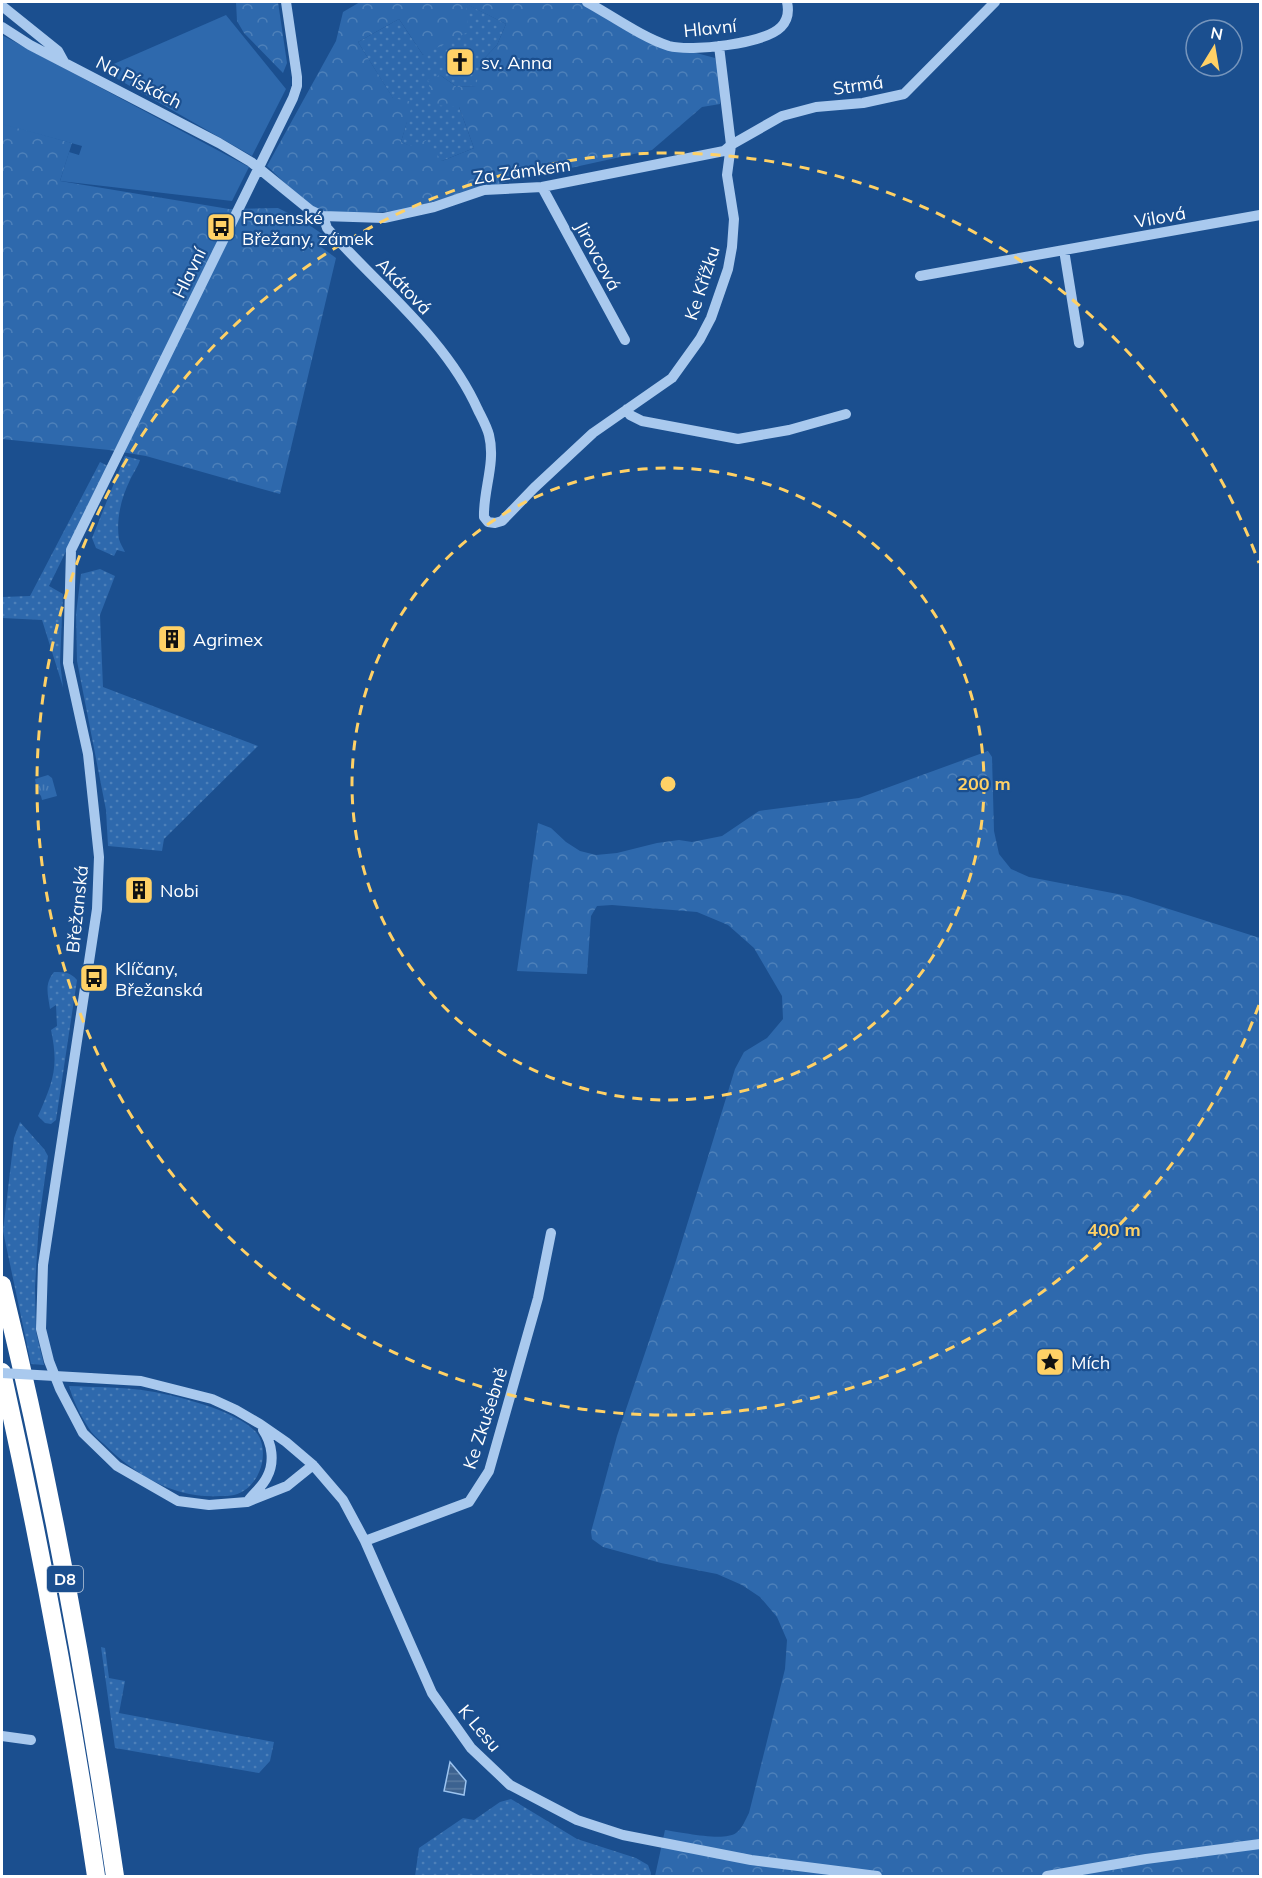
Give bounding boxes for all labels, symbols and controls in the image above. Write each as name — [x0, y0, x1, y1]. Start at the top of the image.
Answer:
street label: Hlavní — [682, 14, 739, 42]
north arrow — [1184, 18, 1244, 78]
text: N — [1209, 22, 1225, 44]
church icon: sv. Anna — [444, 46, 476, 78]
street label: Na Pískách — [92, 51, 186, 113]
place label: sv. Anna — [481, 51, 552, 74]
street label: Strmá — [831, 70, 885, 100]
street label: Za Zámkem — [472, 153, 572, 189]
street label: Vilová — [1133, 201, 1187, 233]
place label: Panenské Břežany, zámek — [242, 206, 374, 250]
bus stop icon: Panenské Břežany, zámek — [205, 211, 237, 243]
street label: Jirovcová — [570, 217, 626, 295]
street label: Hlavní — [167, 243, 212, 302]
street label: Ke Křížku — [679, 243, 725, 323]
street label: Akátová — [371, 253, 437, 319]
building icon: Agrimex — [156, 623, 188, 655]
place label: Agrimex — [193, 628, 263, 651]
text: 200 m — [957, 772, 1011, 795]
centre of rings — [658, 774, 678, 794]
street label: Břežanská — [61, 864, 93, 954]
building icon: Nobi — [123, 874, 155, 906]
place label: Nobi — [160, 879, 199, 902]
place label: Klíčany, Břežanská — [115, 957, 203, 1001]
bus stop icon: Klíčany, Břežanská — [78, 962, 110, 994]
text: 400 m — [1087, 1218, 1141, 1241]
place icon: Mích — [1034, 1346, 1066, 1378]
place label: Mích — [1071, 1351, 1110, 1374]
street label: Ke Zkušebně — [458, 1364, 512, 1472]
road number: D8 — [47, 1566, 83, 1592]
street label: K Lesu — [454, 1700, 506, 1756]

